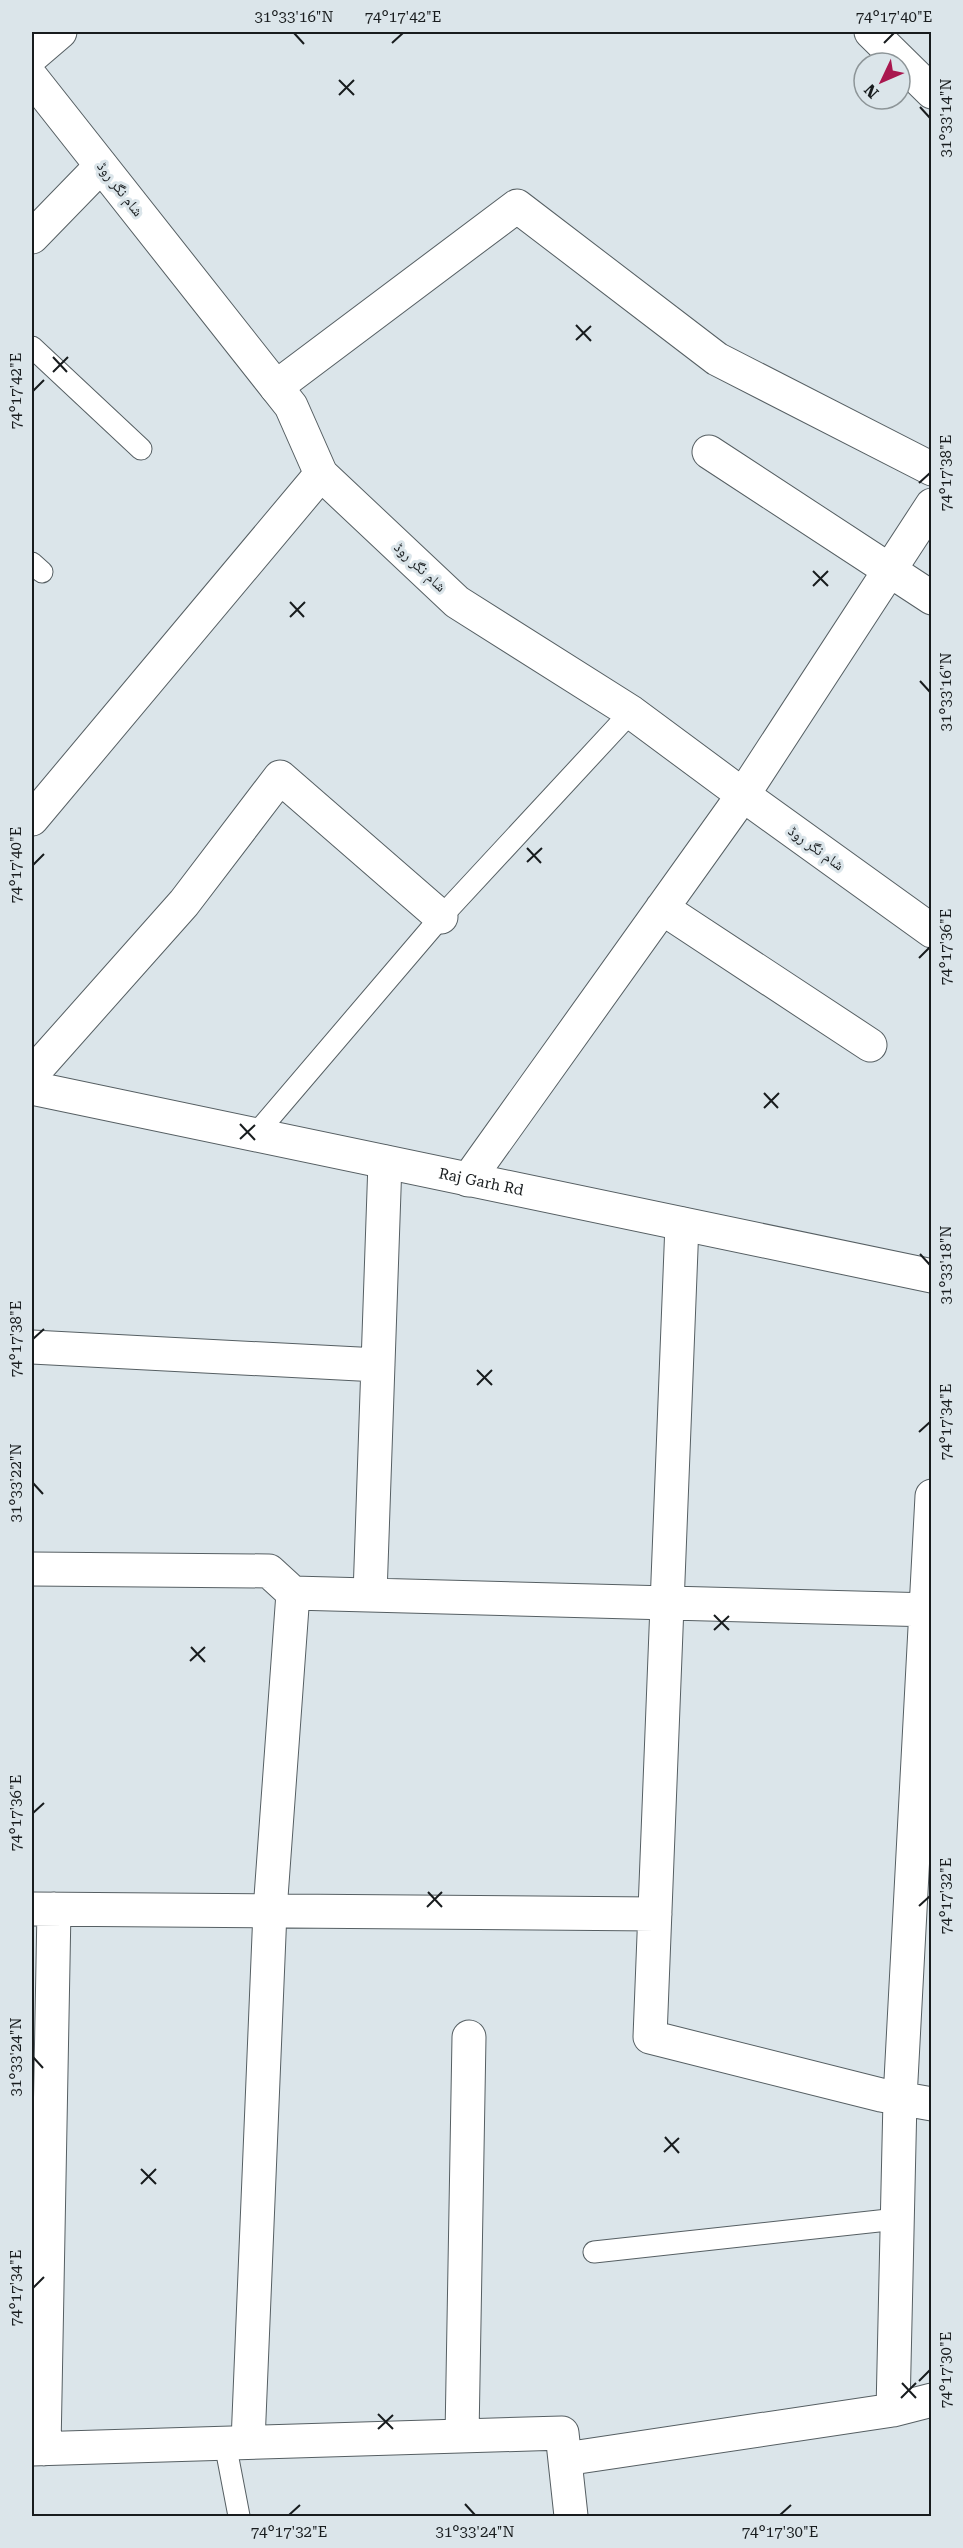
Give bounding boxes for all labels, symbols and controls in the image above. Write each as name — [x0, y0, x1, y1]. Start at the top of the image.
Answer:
text: 31°33'16"N — [254, 8, 334, 26]
text: 74°17'42"E — [365, 8, 441, 26]
text: 74°17'40"E — [856, 8, 932, 26]
north arrow — [852, 51, 912, 111]
text: 31°33'14"N — [937, 78, 955, 158]
text: N — [860, 80, 883, 102]
street label: شام نگر روڈ — [92, 158, 147, 221]
text: 74°17'42"E — [7, 353, 25, 429]
text: 74°17'38"E — [937, 435, 955, 511]
street label: شام نگر روڈ — [390, 538, 450, 596]
text: 31°33'16"N — [937, 652, 955, 732]
street label: شام نگر روڈ — [784, 822, 848, 875]
text: 74°17'40"E — [7, 827, 25, 903]
text: 74°17'36"E — [937, 909, 955, 985]
street label: Raj Garh Rd — [437, 1164, 526, 1200]
text: 31°33'18"N — [937, 1225, 955, 1305]
text: 74°17'38"E — [7, 1301, 25, 1377]
text: 74°17'34"E — [937, 1384, 955, 1460]
text: 31°33'22"N — [7, 1443, 25, 1523]
text: 74°17'36"E — [7, 1775, 25, 1851]
text: 74°17'32"E — [937, 1858, 955, 1934]
text: 31°33'24"N — [7, 2017, 25, 2097]
text: 74°17'34"E — [7, 2250, 25, 2326]
text: 74°17'30"E — [937, 2332, 955, 2408]
text: 74°17'32"E — [251, 2523, 327, 2541]
text: 31°33'24"N — [435, 2523, 515, 2541]
text: 74°17'30"E — [742, 2523, 818, 2541]

